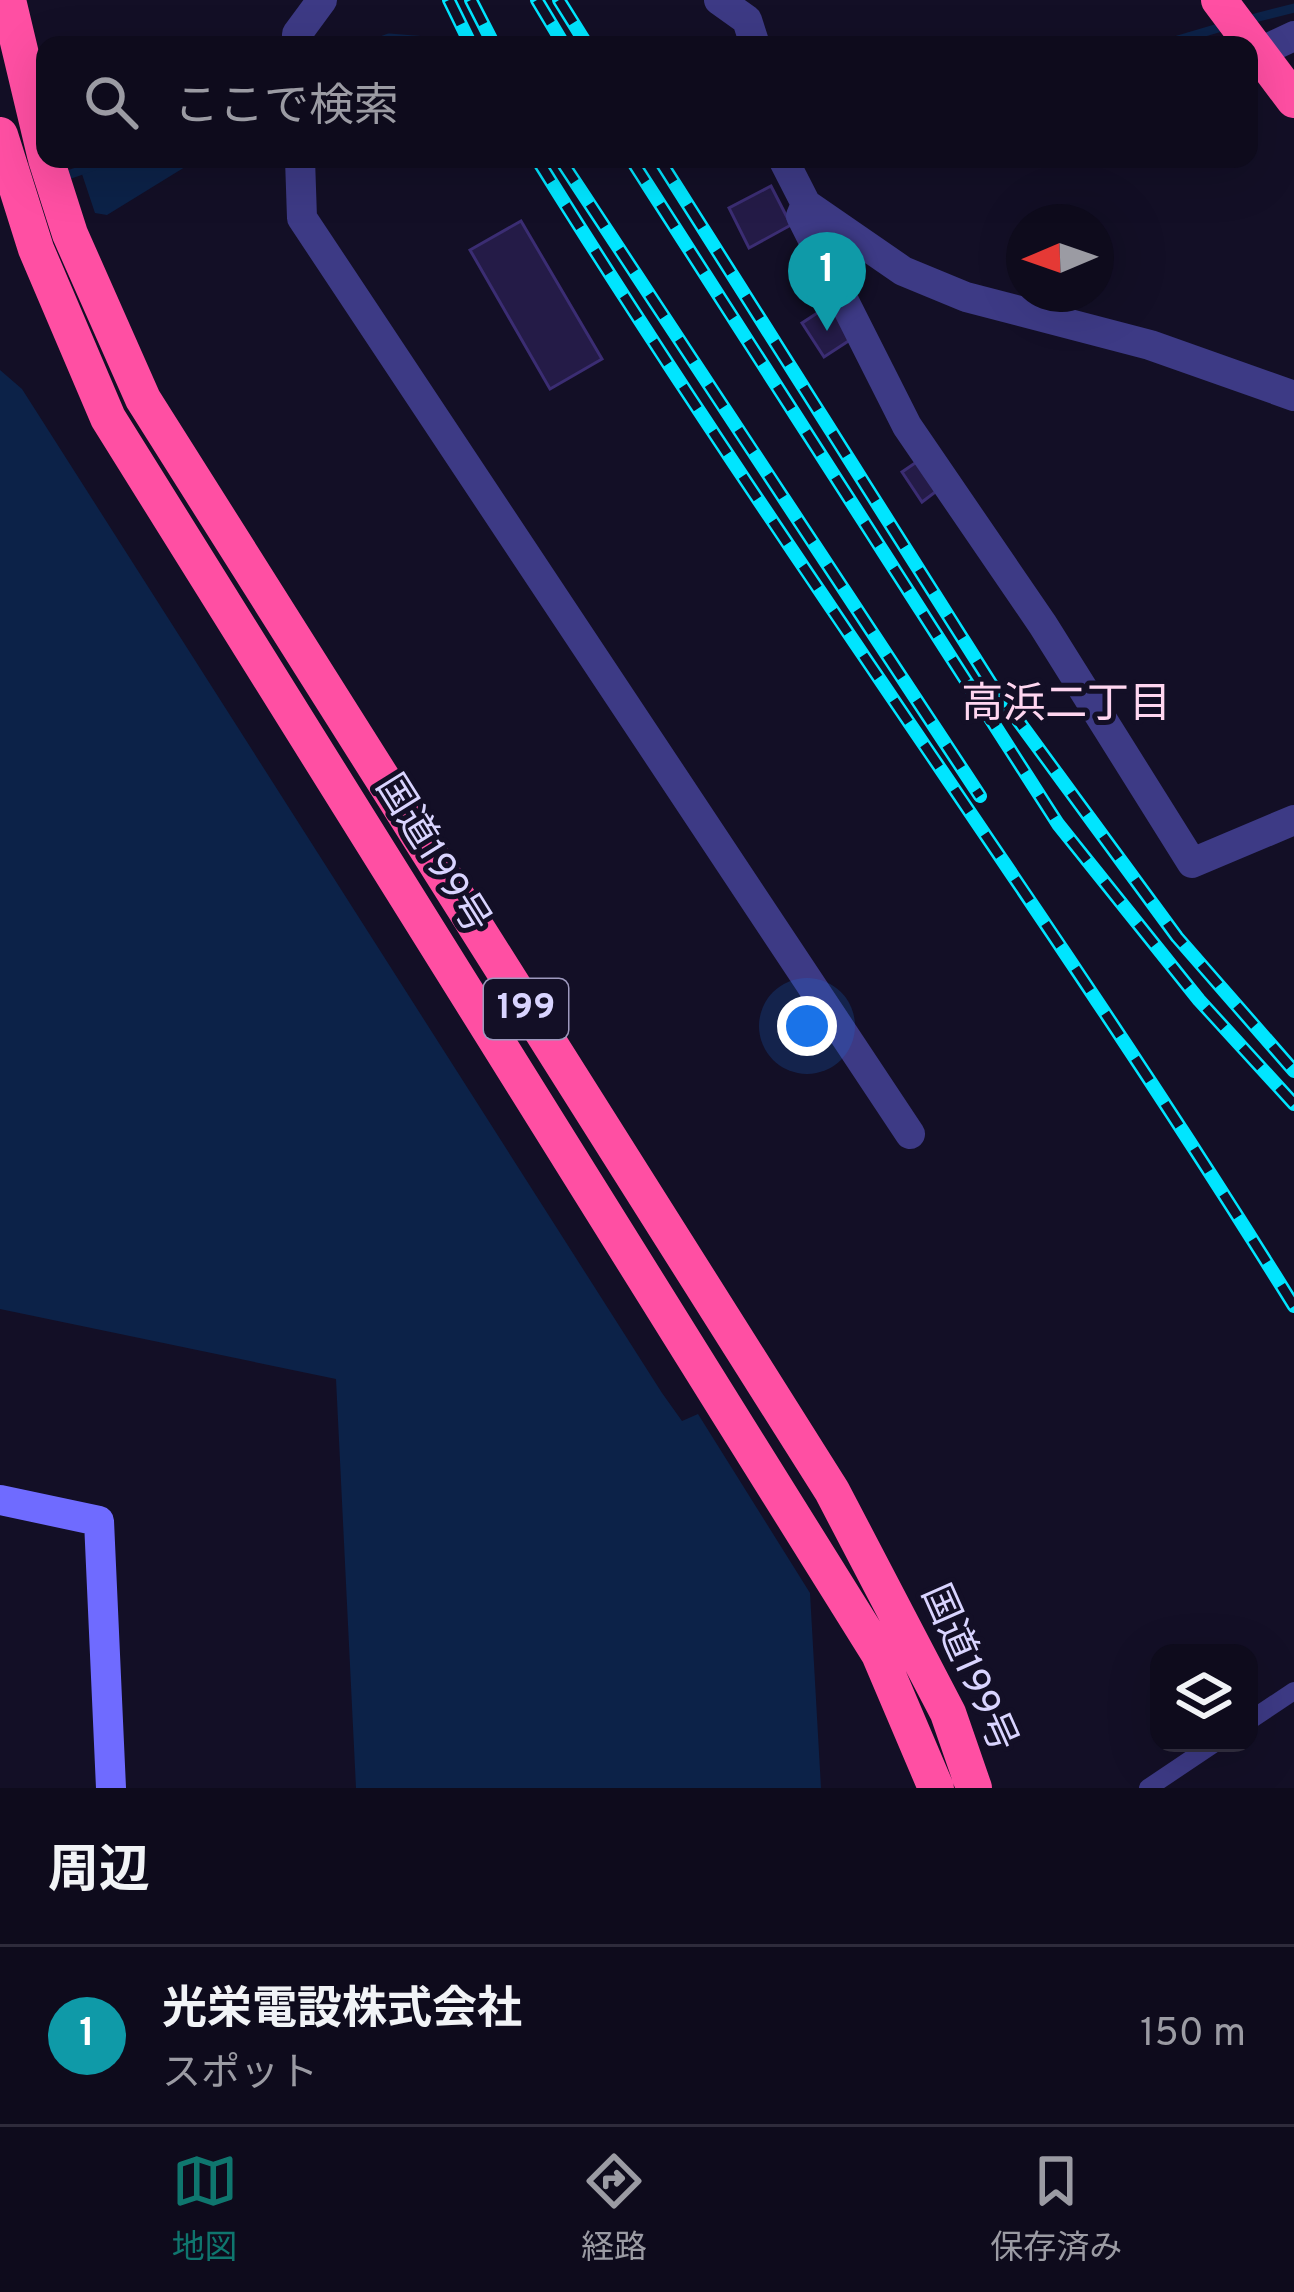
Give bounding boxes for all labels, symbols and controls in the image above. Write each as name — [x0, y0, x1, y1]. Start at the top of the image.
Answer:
search box — [36, 36, 1258, 168]
icon: search — [78, 69, 144, 135]
text: ここで検索 — [174, 80, 399, 137]
north arrow — [1006, 204, 1114, 312]
pin: 1 — [788, 232, 866, 331]
district label: 高浜二丁目 — [961, 680, 1171, 733]
street label: 国道199号 — [363, 766, 499, 944]
road number: 199 — [484, 979, 568, 1039]
your location — [777, 996, 837, 1056]
street label: 国道199号 — [908, 1578, 1026, 1760]
map controls — [1150, 1644, 1258, 1752]
button: layers — [1150, 1644, 1258, 1752]
text: 周辺 — [48, 1841, 150, 1906]
text: 光栄電設株式会社 — [162, 1983, 522, 2040]
text: 1 — [79, 2011, 95, 2060]
text: 150 m — [1140, 2011, 1246, 2060]
text: スポット — [162, 2051, 318, 2100]
tab: 地図 — [172, 2148, 238, 2271]
tab: 経路 — [581, 2148, 647, 2271]
tab: 保存済み — [990, 2148, 1122, 2271]

